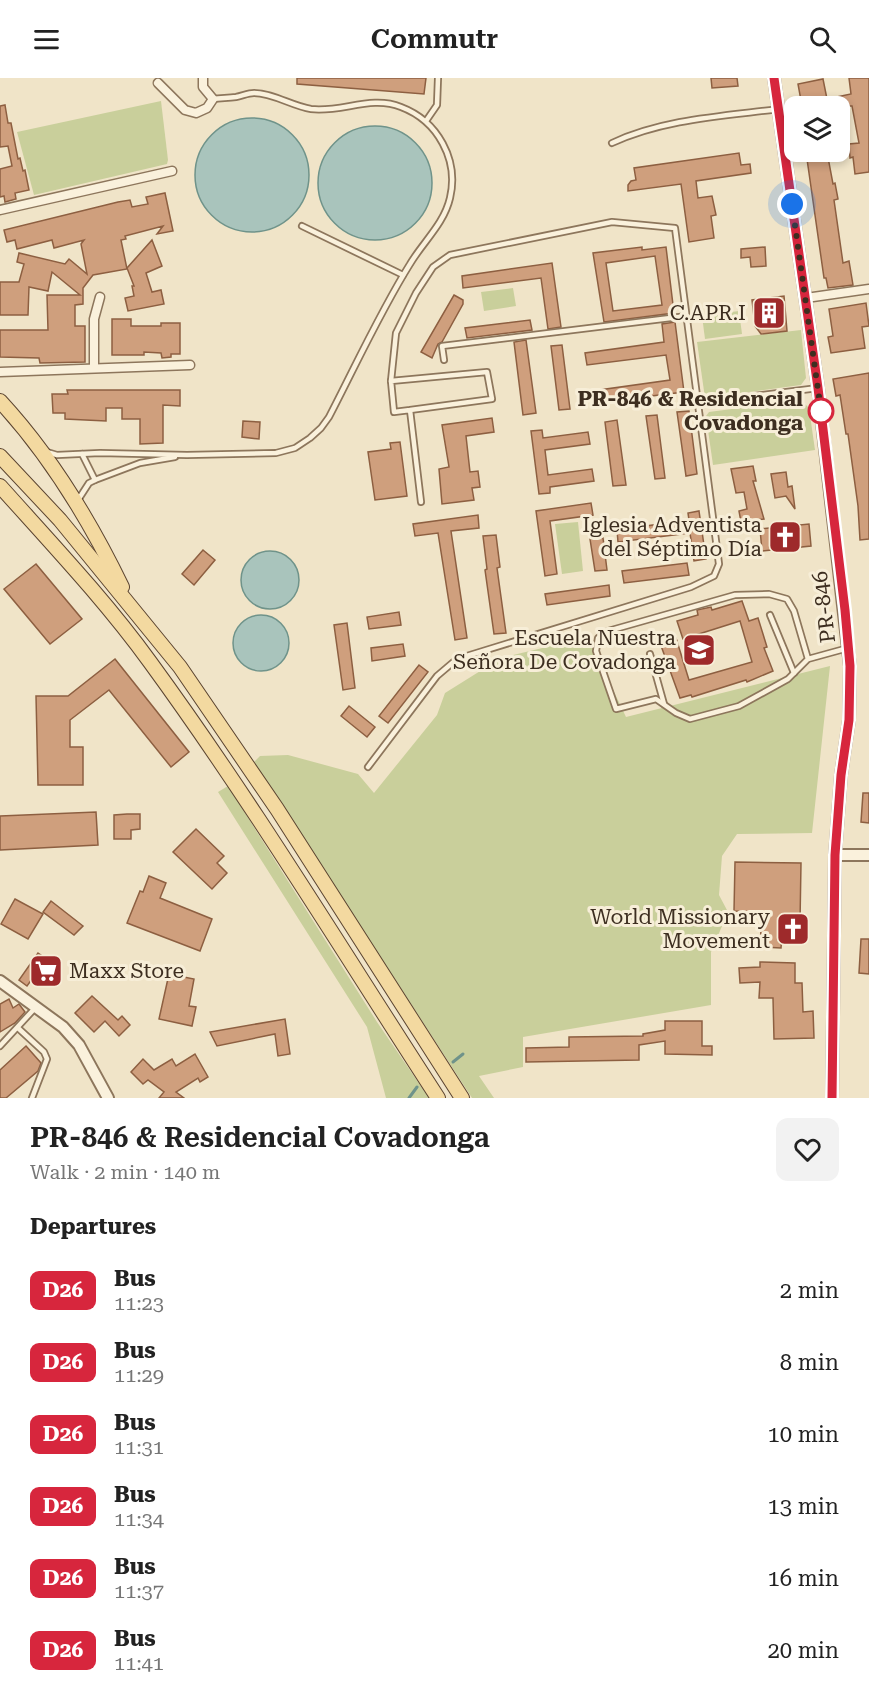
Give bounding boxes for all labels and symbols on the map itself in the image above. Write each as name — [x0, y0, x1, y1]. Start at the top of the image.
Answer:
your location — [777, 189, 807, 219]
building icon: C.APR.I — [751, 295, 787, 331]
place label: C.APR.I — [670, 301, 746, 325]
place label: PR-846 & Residencial Covadonga — [577, 387, 804, 435]
marker: PR-846 & Residencial Covadonga — [808, 398, 834, 424]
place label: Iglesia Adventista del Séptimo Día — [582, 513, 763, 561]
church icon: Iglesia Adventista del Séptimo Día — [767, 519, 803, 555]
street label: PR-846 — [808, 570, 840, 644]
place label: Escuela Nuestra Señora De Covadonga — [453, 626, 677, 674]
school or university icon: Escuela Nuestra Señora De Covadonga — [681, 632, 717, 668]
place label: World Missionary Movement — [590, 905, 771, 953]
church icon: World Missionary Movement — [775, 911, 811, 947]
supermarket icon: Maxx Store — [28, 953, 64, 989]
place label: Maxx Store — [69, 959, 184, 983]

